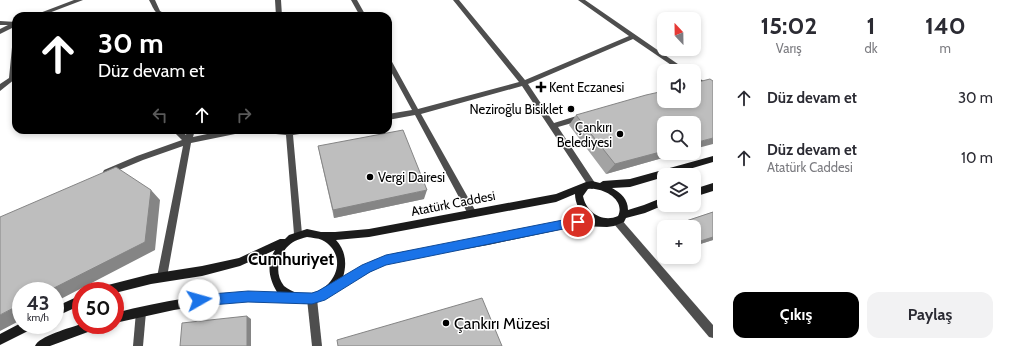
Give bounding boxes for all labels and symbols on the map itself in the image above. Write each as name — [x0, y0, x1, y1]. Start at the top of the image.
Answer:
north arrow — [657, 12, 701, 56]
place label: Kent Eczanesi — [549, 79, 624, 95]
marker: Kent Eczanesi — [536, 82, 546, 92]
place label: Neziroğlu Bisiklet — [470, 101, 564, 117]
marker: Neziroğlu Bisiklet — [566, 104, 576, 114]
place label: Çankırı Belediyesi — [557, 119, 612, 150]
marker: Çankırı Belediyesi — [615, 129, 625, 139]
place label: Vergi Dairesi — [378, 169, 445, 185]
marker: Vergi Dairesi — [365, 172, 375, 182]
street label: Atatürk Caddesi — [409, 187, 497, 219]
pin — [561, 205, 595, 239]
district label: Cumhuriyet — [248, 249, 334, 269]
position arrow — [178, 279, 220, 321]
speed limit sign: 50 — [72, 282, 124, 334]
place label: Çankırı Müzesi — [454, 314, 550, 333]
marker: Çankırı Müzesi — [441, 318, 451, 328]

